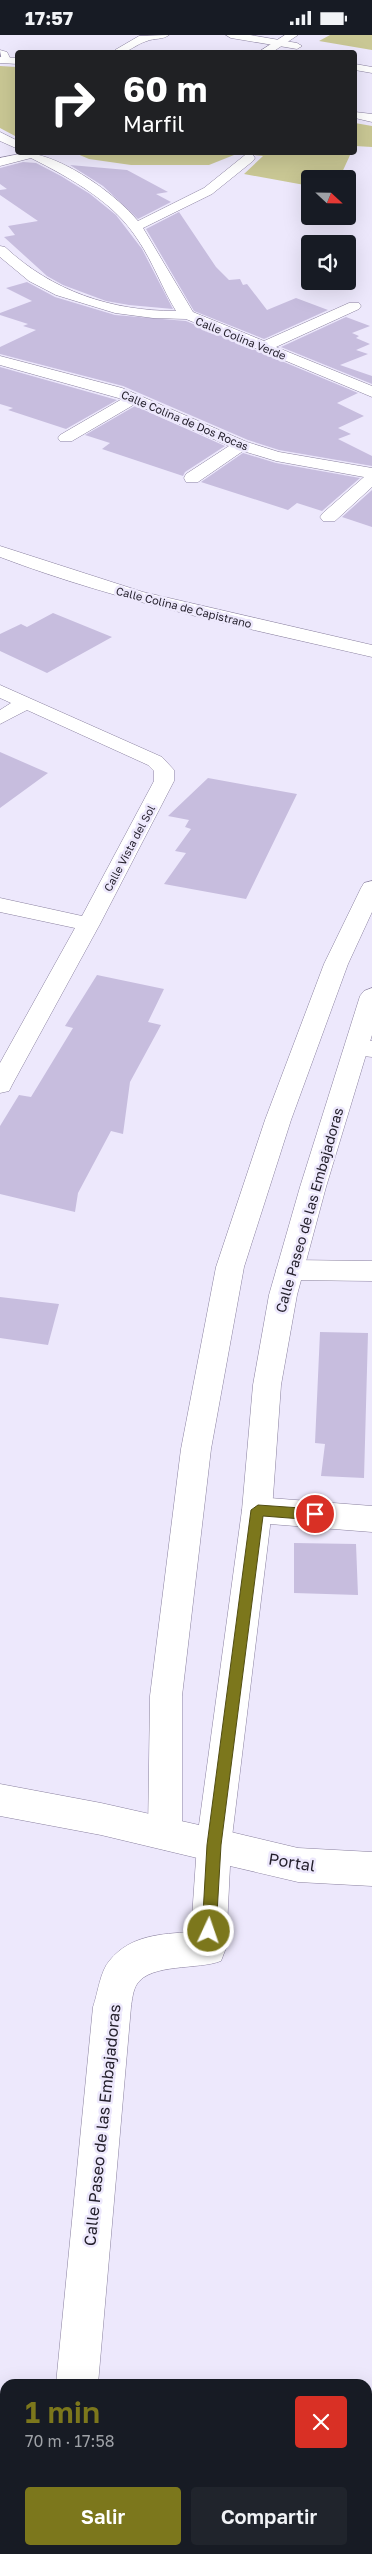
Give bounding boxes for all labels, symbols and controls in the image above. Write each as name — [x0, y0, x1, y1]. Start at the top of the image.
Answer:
text: 17:57 — [25, 6, 73, 29]
text: 60 m — [123, 68, 207, 110]
icon: right — [40, 70, 105, 135]
text: Marfil — [123, 110, 184, 137]
north arrow — [301, 170, 356, 225]
map controls — [301, 170, 356, 290]
button: sound — [301, 235, 356, 290]
street label: Calle Colina Verde — [194, 314, 288, 362]
street label: Calle Colina de Dos Rocas — [119, 387, 251, 453]
street label: Calle Colina de Capistrano — [115, 584, 254, 630]
street label: Calle Vista del Sol — [101, 802, 157, 893]
street label: Calle Paseo de las Embajadoras — [272, 1105, 346, 1315]
pin — [294, 1493, 336, 1535]
icon: arrive — [301, 1500, 329, 1528]
street label: Portal — [267, 1848, 317, 1876]
position arrow — [182, 1904, 234, 1956]
street label: Calle Paseo de las Embajadoras — [79, 2003, 125, 2247]
text: 1 min — [25, 2394, 100, 2430]
button: close — [295, 2396, 347, 2448]
text: 70 m · 17:58 — [25, 2431, 114, 2451]
button: Salir — [25, 2487, 181, 2545]
button: Compartir — [191, 2487, 347, 2545]

